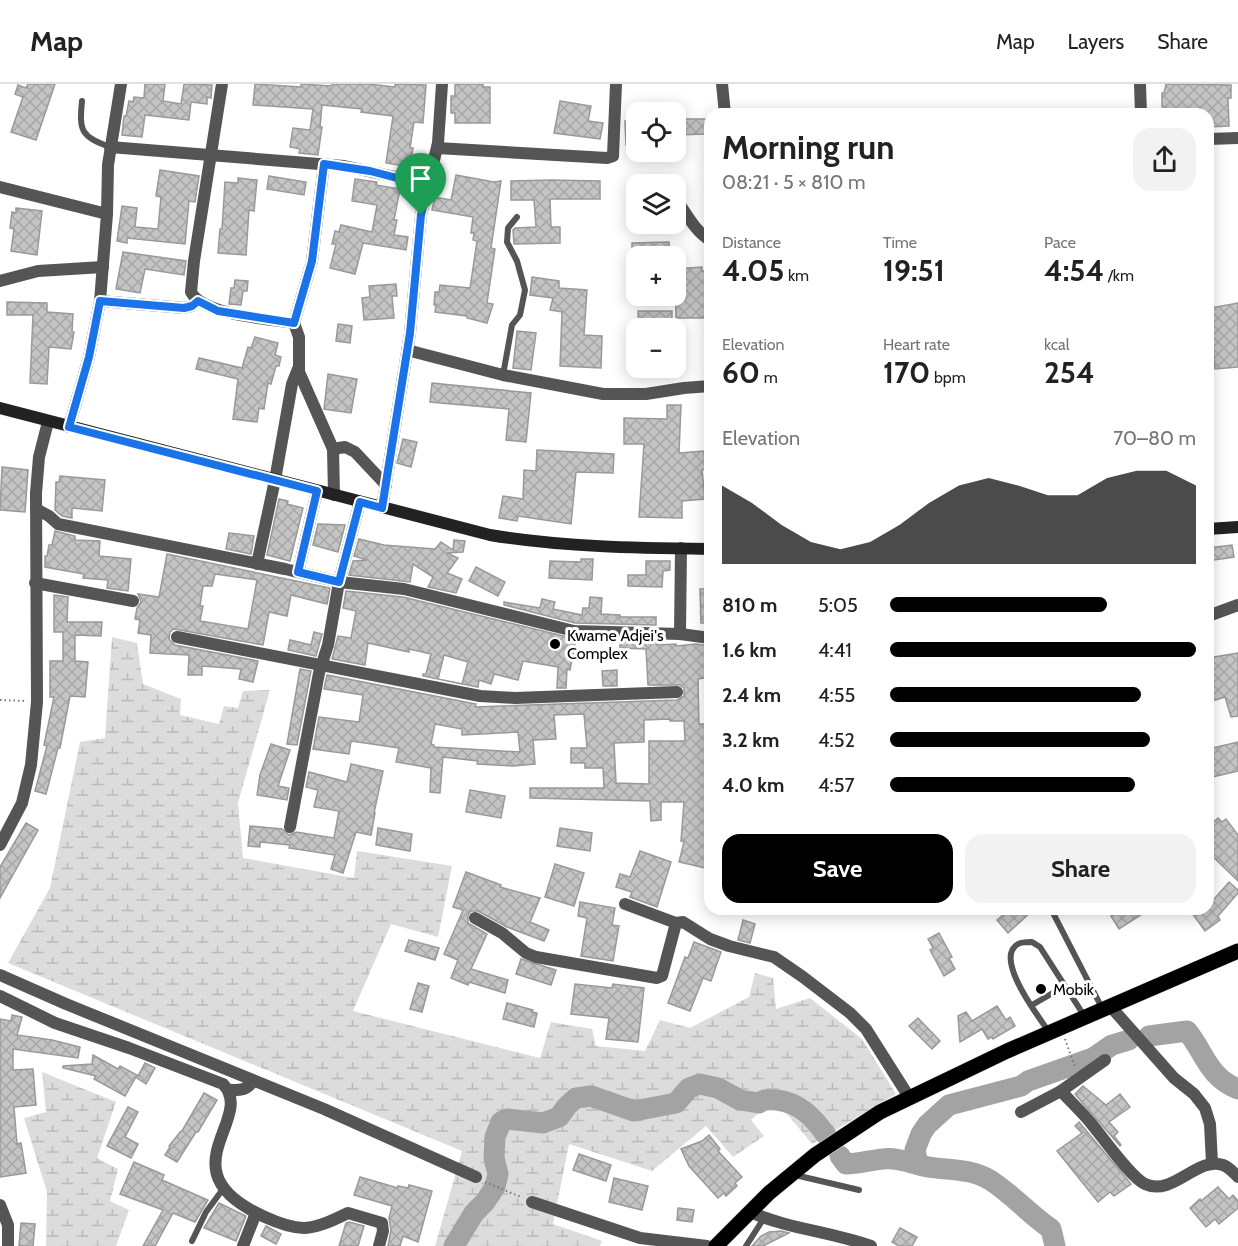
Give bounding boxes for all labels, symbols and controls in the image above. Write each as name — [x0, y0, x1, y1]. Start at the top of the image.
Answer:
text: Map — [30, 24, 83, 58]
text: Map — [996, 29, 1035, 54]
text: Layers — [1068, 29, 1124, 54]
text: Share — [1157, 29, 1208, 54]
map controls — [626, 102, 686, 378]
button: locate — [626, 102, 686, 162]
text: Morning run — [722, 127, 894, 167]
button: share — [1133, 128, 1196, 191]
pin — [395, 153, 446, 215]
icon: arrive — [404, 162, 437, 195]
text: 08:21 · 5 × 810 m — [722, 170, 866, 194]
button: layers — [626, 174, 686, 234]
text: Distance — [722, 233, 781, 252]
text: Time — [883, 233, 917, 252]
text: Pace — [1044, 233, 1076, 252]
button: + — [626, 246, 686, 306]
text: 4.05 — [722, 252, 784, 289]
text: 19:51 — [883, 252, 945, 289]
text: 4:54 — [1044, 252, 1104, 289]
text: km — [784, 266, 809, 285]
text: /km — [1104, 266, 1134, 285]
button: − — [626, 318, 686, 378]
text: Elevation — [722, 335, 785, 354]
text: Heart rate — [883, 335, 950, 354]
text: kcal — [1044, 335, 1070, 354]
text: 60 — [722, 354, 760, 391]
text: 170 — [883, 354, 930, 391]
text: 254 — [1044, 354, 1095, 391]
text: m — [760, 368, 778, 387]
text: bpm — [930, 368, 966, 387]
text: Elevation — [722, 426, 800, 450]
text: 70–80 m — [1113, 426, 1196, 450]
text: 810 m — [722, 593, 777, 617]
text: 5:05 — [818, 593, 858, 617]
place label: Kwame Adjei's Complex — [567, 626, 664, 663]
marker: Kwame Adjei's Complex — [548, 637, 562, 651]
text: 1.6 km — [722, 638, 777, 662]
text: 4:41 — [818, 638, 852, 662]
text: 2.4 km — [722, 683, 781, 707]
text: 4:55 — [818, 683, 855, 707]
text: 3.2 km — [722, 728, 779, 752]
text: 4:52 — [818, 728, 855, 752]
text: 4.0 km — [722, 773, 784, 797]
text: 4:57 — [818, 773, 855, 797]
button: Save — [722, 834, 953, 903]
button: Share — [965, 834, 1196, 903]
place label: Mobik — [1053, 980, 1095, 999]
marker: Mobik — [1034, 982, 1048, 996]

